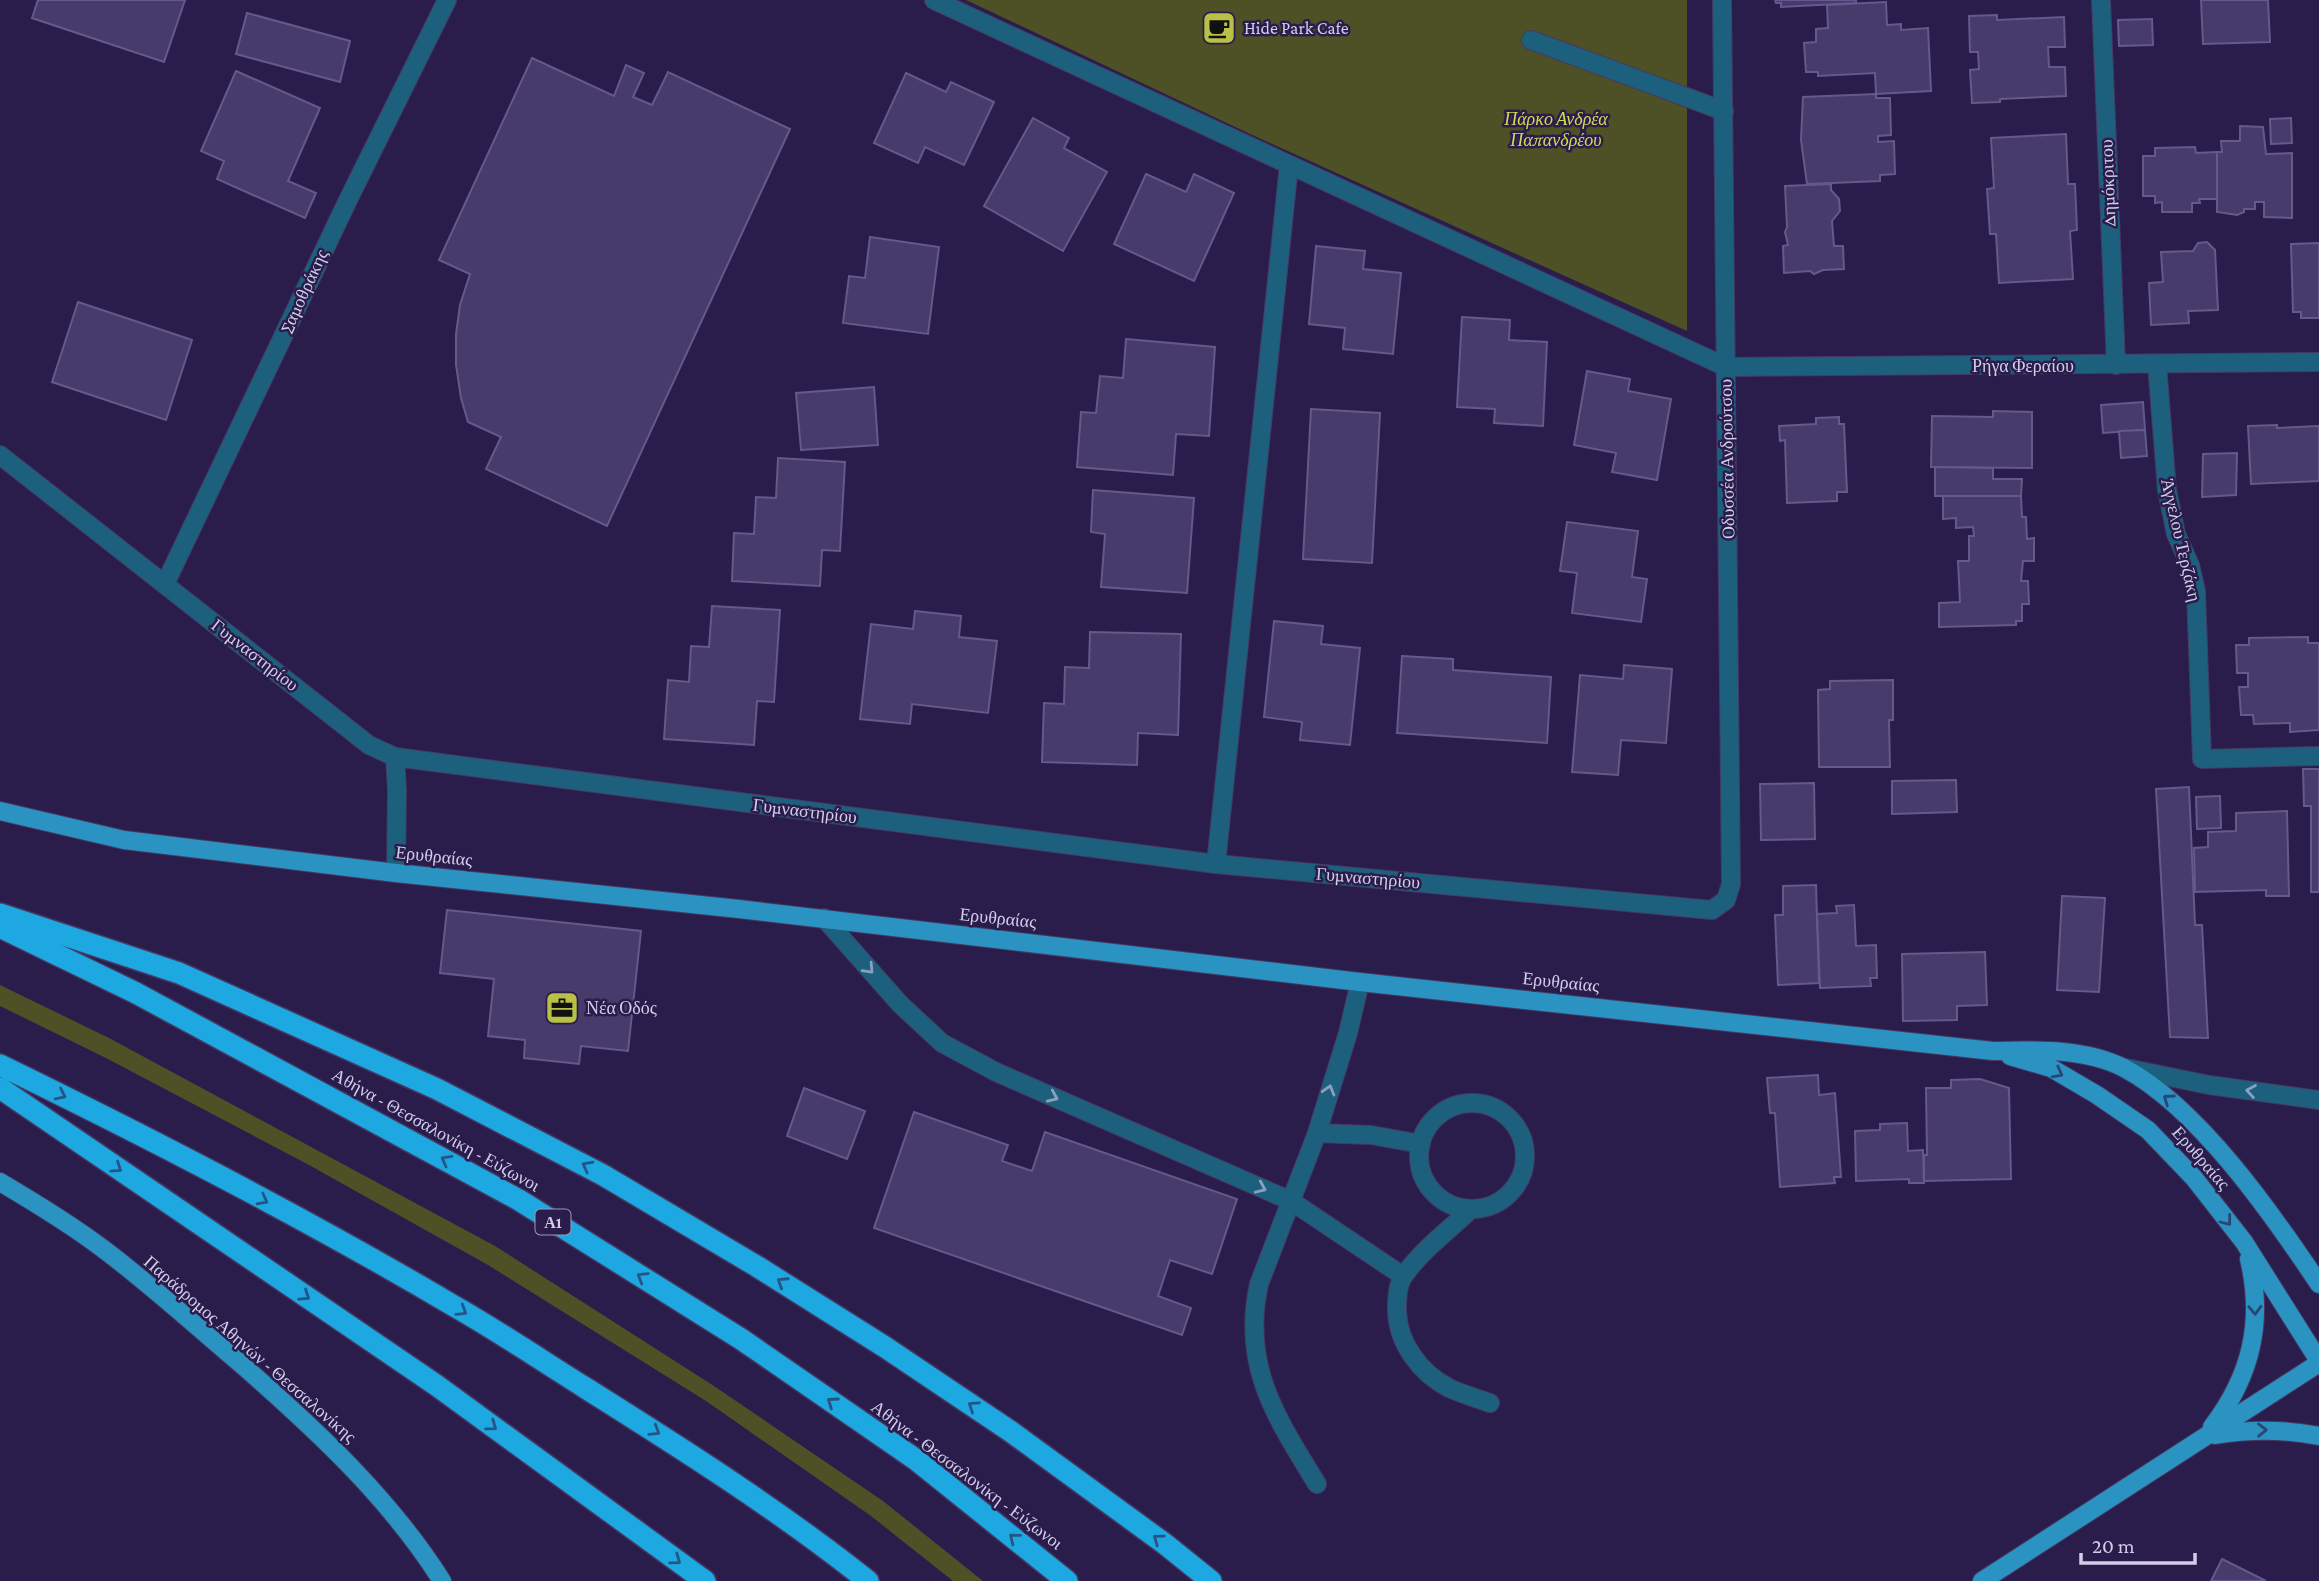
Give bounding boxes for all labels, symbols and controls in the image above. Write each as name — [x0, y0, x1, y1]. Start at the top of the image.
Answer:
cafe icon: Hide Park Cafe — [1200, 9, 1238, 47]
place label: Hide Park Cafe — [1244, 18, 1349, 38]
park label: Πάρκο Ανδρέα Παπανδρέου — [1503, 109, 1608, 150]
street label: Δημόκριτου — [2096, 139, 2120, 227]
street label: Σαμοθράκης — [276, 246, 332, 336]
street label: Ρήγα Φεραίου — [1972, 356, 2074, 376]
street label: Οδυσσέα Ανδρούτσου — [1716, 379, 1738, 539]
street label: Άγγελου Τερζάκη — [2157, 476, 2205, 604]
street label: Γυμναστηρίου — [208, 615, 302, 695]
street label: Γυμναστηρίου — [752, 795, 858, 827]
street label: Ερυθραίας — [395, 842, 473, 870]
street label: Γυμναστηρίου — [1315, 863, 1421, 893]
street label: Ερυθραίας — [959, 904, 1037, 932]
one-way arrow — [861, 961, 873, 974]
street label: Ερυθραίας — [1522, 968, 1600, 996]
office icon: Νέα Οδός — [543, 989, 581, 1027]
place label: Νέα Οδός — [586, 998, 657, 1018]
street label: Αθήνα - Θεσσαλονίκη - Εύζωνοι — [329, 1064, 543, 1196]
one-way arrow — [2051, 1064, 2063, 1078]
one-way arrow — [2246, 1084, 2257, 1099]
one-way arrow — [1321, 1085, 1336, 1097]
one-way arrow — [54, 1086, 66, 1100]
one-way arrow — [1046, 1089, 1058, 1103]
one-way arrow — [2163, 1095, 2176, 1107]
street label: Ερυθραίας — [2168, 1122, 2234, 1194]
one-way arrow — [441, 1155, 454, 1168]
one-way arrow — [109, 1160, 122, 1172]
one-way arrow — [581, 1161, 594, 1174]
one-way arrow — [1254, 1180, 1267, 1194]
one-way arrow — [256, 1192, 268, 1206]
road number: Α1 — [536, 1210, 570, 1234]
one-way arrow — [2219, 1212, 2231, 1225]
street label: Παράδρομος Αθηνών - Θεσσαλονίκης — [140, 1251, 360, 1447]
one-way arrow — [636, 1272, 649, 1285]
one-way arrow — [777, 1277, 790, 1290]
one-way arrow — [297, 1288, 310, 1300]
one-way arrow — [454, 1302, 467, 1315]
one-way arrow — [2247, 1305, 2263, 1315]
street label: Αθήνα - Θεσσαλονίκη - Εύζωνοι — [867, 1396, 1067, 1554]
one-way arrow — [827, 1398, 840, 1410]
one-way arrow — [968, 1402, 981, 1415]
one-way arrow — [484, 1418, 497, 1430]
one-way arrow — [647, 1423, 660, 1436]
one-way arrow — [2256, 1423, 2267, 1438]
scale bar — [2081, 1522, 2195, 1566]
one-way arrow — [1009, 1534, 1022, 1546]
one-way arrow — [1153, 1534, 1166, 1547]
text: 20 m — [2092, 1534, 2135, 1558]
one-way arrow — [668, 1552, 681, 1564]

